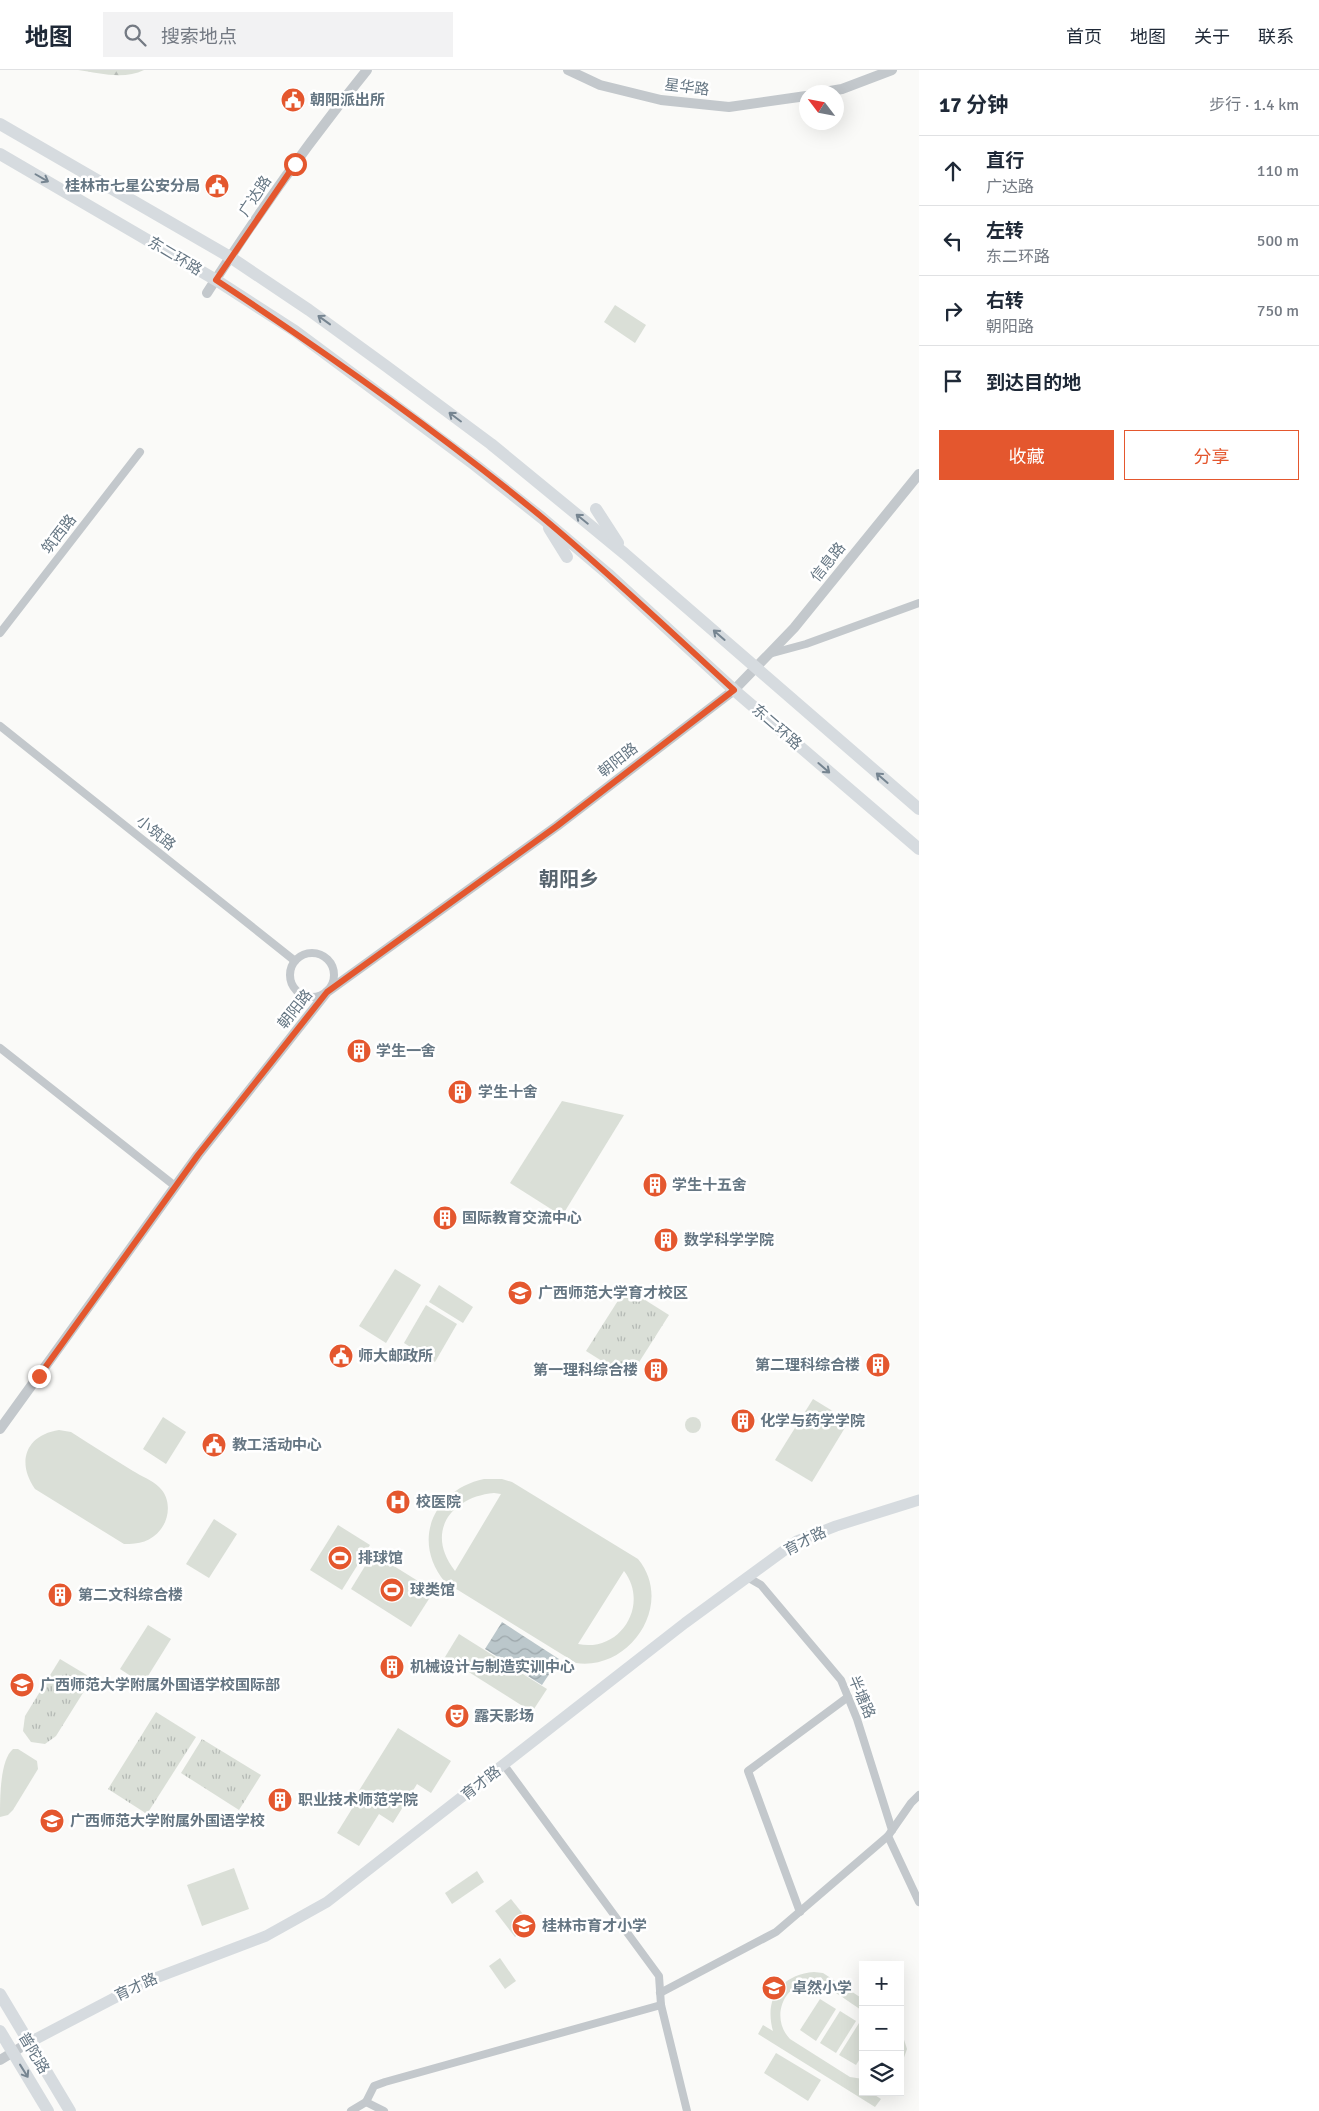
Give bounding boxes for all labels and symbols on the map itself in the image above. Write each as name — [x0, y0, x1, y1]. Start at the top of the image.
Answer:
street label: 星华路 — [664, 75, 710, 99]
north arrow — [799, 85, 844, 130]
public building icon: 朝阳派出所 — [280, 87, 306, 113]
place label: 朝阳派出所 — [310, 91, 385, 109]
route start — [284, 153, 307, 176]
street label: 广达路 — [235, 172, 275, 220]
public building icon: 桂林市七星公安分局 — [204, 173, 230, 199]
one-way arrow — [35, 174, 49, 184]
place label: 桂林市七星公安分局 — [65, 177, 200, 195]
street label: 东二环路 — [145, 233, 205, 279]
one-way arrow — [318, 315, 331, 326]
one-way arrow — [448, 412, 462, 422]
street label: 筑西路 — [38, 511, 80, 557]
one-way arrow — [575, 513, 588, 524]
street label: 信息路 — [807, 539, 849, 585]
one-way arrow — [713, 629, 726, 640]
street label: 东二环路 — [748, 701, 806, 753]
street label: 朝阳路 — [595, 739, 641, 781]
one-way arrow — [817, 762, 830, 773]
one-way arrow — [876, 772, 889, 783]
street label: 小筑路 — [133, 812, 179, 854]
district label: 朝阳乡 — [539, 867, 599, 892]
street label: 朝阳路 — [274, 986, 316, 1032]
building icon: 学生一舍 — [346, 1038, 372, 1064]
place label: 学生一舍 — [376, 1042, 436, 1060]
building icon: 学生十舍 — [447, 1079, 473, 1105]
place label: 学生十舍 — [478, 1083, 538, 1101]
building icon: 学生十五舍 — [642, 1172, 668, 1198]
place label: 学生十五舍 — [672, 1176, 747, 1194]
building icon: 国际教育交流中心 — [432, 1205, 458, 1231]
place label: 国际教育交流中心 — [462, 1209, 582, 1227]
building icon: 数学科学学院 — [653, 1227, 679, 1253]
place label: 数学科学学院 — [684, 1231, 774, 1249]
school or university icon: 广西师范大学育才校区 — [507, 1280, 533, 1306]
place label: 广西师范大学育才校区 — [538, 1284, 688, 1302]
public building icon: 师大邮政所 — [328, 1343, 354, 1369]
place label: 师大邮政所 — [358, 1347, 433, 1365]
building icon: 第二理科综合楼 — [865, 1352, 891, 1378]
place label: 第二理科综合楼 — [755, 1356, 860, 1374]
building icon: 第一理科综合楼 — [643, 1357, 669, 1383]
place label: 第一理科综合楼 — [533, 1361, 638, 1379]
route end — [28, 1365, 51, 1388]
building icon: 化学与药学学院 — [730, 1408, 756, 1434]
place label: 化学与药学学院 — [760, 1412, 865, 1430]
public building icon: 教工活动中心 — [201, 1432, 227, 1458]
place label: 教工活动中心 — [232, 1436, 322, 1454]
hospital icon: 校医院 — [385, 1489, 411, 1515]
place label: 校医院 — [416, 1493, 461, 1511]
street label: 育才路 — [781, 1523, 829, 1559]
sports icon: 排球馆 — [327, 1545, 353, 1571]
place label: 排球馆 — [358, 1549, 403, 1567]
sports icon: 球类馆 — [379, 1577, 405, 1603]
place label: 球类馆 — [410, 1581, 455, 1599]
building icon: 第二文科综合楼 — [47, 1582, 73, 1608]
place label: 第二文科综合楼 — [78, 1586, 183, 1604]
building icon: 机械设计与制造实训中心 — [379, 1654, 405, 1680]
place label: 机械设计与制造实训中心 — [410, 1658, 575, 1676]
school or university icon: 广西师范大学附属外国语学校国际部 — [9, 1672, 35, 1698]
street label: 半塘路 — [845, 1673, 879, 1721]
place label: 广西师范大学附属外国语学校国际部 — [40, 1676, 280, 1694]
theatre icon: 露天影场 — [444, 1703, 470, 1729]
place label: 露天影场 — [474, 1707, 534, 1725]
street label: 育才路 — [458, 1762, 504, 1804]
building icon: 职业技术师范学院 — [267, 1787, 293, 1813]
place label: 职业技术师范学院 — [298, 1791, 418, 1809]
school or university icon: 广西师范大学附属外国语学校 — [39, 1808, 65, 1834]
place label: 广西师范大学附属外国语学校 — [70, 1812, 265, 1830]
school or university icon: 桂林市育才小学 — [511, 1913, 537, 1939]
place label: 桂林市育才小学 — [542, 1917, 647, 1935]
street label: 育才路 — [112, 1969, 160, 2005]
school or university icon: 卓然小学 — [761, 1975, 787, 2001]
place label: 卓然小学 — [792, 1979, 852, 1997]
street label: 普陀路 — [15, 2029, 53, 2077]
one-way arrow — [19, 2064, 29, 2078]

